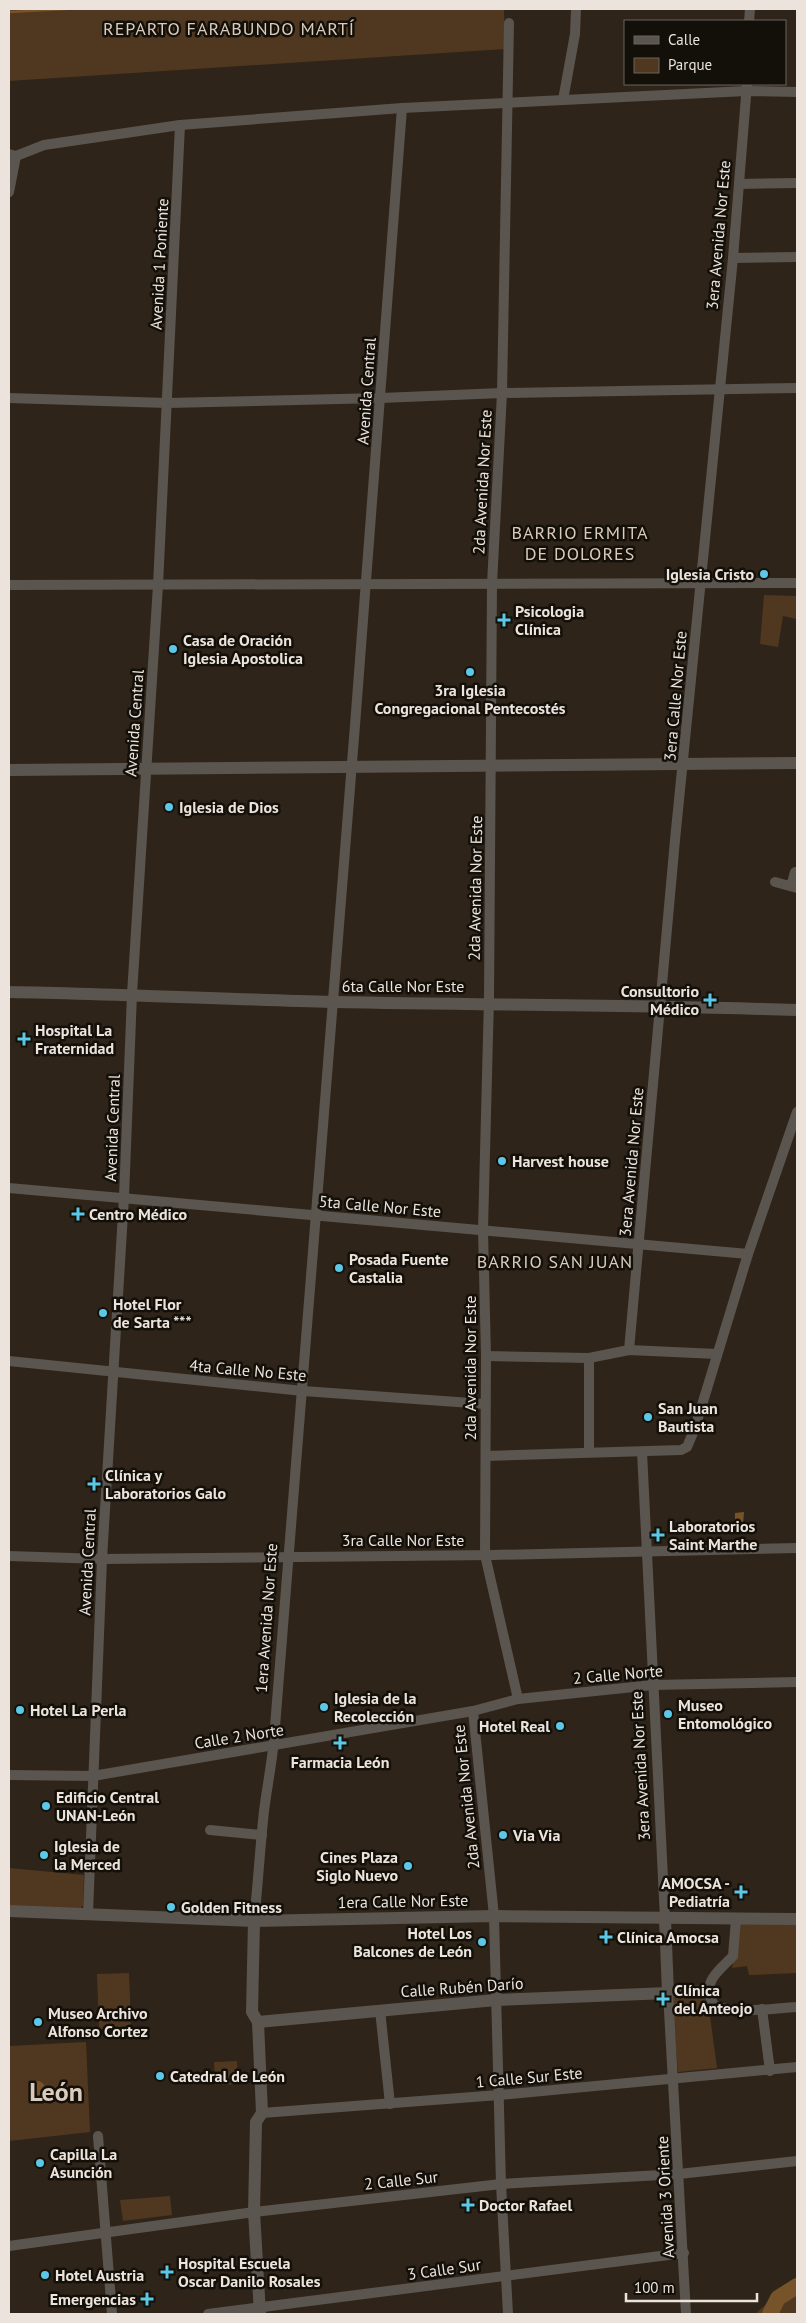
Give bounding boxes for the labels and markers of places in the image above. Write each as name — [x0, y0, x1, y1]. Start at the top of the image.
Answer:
place label: Iglesia Cristo — [666, 564, 754, 584]
marker: Iglesia Cristo — [758, 568, 770, 580]
place label: Psicologia Clínica — [515, 601, 584, 639]
marker: Psicologia Clínica — [497, 613, 511, 627]
place label: Casa de Oración Iglesia Apostolica — [183, 630, 303, 668]
marker: Casa de Oración Iglesia Apostolica — [167, 643, 179, 655]
marker: 3ra Iglesia Congregacional Pentecostés — [464, 666, 476, 678]
place label: 3ra Iglesia Congregacional Pentecostés — [374, 680, 566, 718]
place label: Iglesia de Dios — [179, 797, 279, 817]
marker: Iglesia de Dios — [163, 801, 175, 813]
place label: Consultorio Médico — [621, 981, 699, 1019]
marker: Consultorio Médico — [703, 993, 717, 1007]
place label: Hospital La Fraternidad — [35, 1020, 114, 1058]
marker: Hospital La Fraternidad — [17, 1032, 31, 1046]
place label: Harvest house — [512, 1151, 609, 1171]
marker: Harvest house — [496, 1155, 508, 1167]
place label: Centro Médico — [89, 1204, 188, 1224]
marker: Centro Médico — [71, 1207, 85, 1221]
place label: Posada Fuente Castalia — [349, 1249, 449, 1287]
marker: Posada Fuente Castalia — [333, 1262, 345, 1274]
place label: Hotel Flor de Sarta *** — [113, 1294, 191, 1332]
marker: Hotel Flor de Sarta *** — [97, 1307, 109, 1319]
place label: San Juan Bautista — [658, 1398, 718, 1436]
marker: San Juan Bautista — [642, 1411, 654, 1423]
place label: Clínica y Laboratorios Galo — [105, 1465, 226, 1503]
marker: Clínica y Laboratorios Galo — [87, 1477, 101, 1491]
place label: Laboratorios Saint Marthe — [669, 1516, 757, 1554]
marker: Laboratorios Saint Marthe — [651, 1528, 665, 1542]
place label: Iglesia de la Recolección — [334, 1688, 417, 1726]
place label: Museo Entomológico — [678, 1695, 772, 1733]
place label: Hotel La Perla — [30, 1700, 127, 1720]
marker: Iglesia de la Recolección — [318, 1701, 330, 1713]
marker: Hotel La Perla — [14, 1704, 26, 1716]
marker: Museo Entomológico — [662, 1708, 674, 1720]
place label: Hotel Real — [479, 1716, 550, 1736]
marker: Hotel Real — [554, 1720, 566, 1732]
marker: Farmacia León — [333, 1736, 347, 1750]
place label: Farmacia León — [291, 1752, 389, 1772]
place label: Edificio Central UNAN-León — [56, 1787, 159, 1825]
marker: Edificio Central UNAN-León — [40, 1800, 52, 1812]
place label: Via Via — [512, 1825, 560, 1845]
marker: Via Via — [497, 1829, 509, 1841]
place label: Iglesia de la Merced — [54, 1836, 121, 1874]
place label: Cines Plaza Siglo Nuevo — [316, 1847, 398, 1885]
marker: Iglesia de la Merced — [38, 1849, 50, 1861]
marker: Cines Plaza Siglo Nuevo — [402, 1860, 414, 1872]
place label: AMOCSA - Pediatría — [661, 1873, 730, 1911]
marker: AMOCSA - Pediatría — [734, 1885, 748, 1899]
place label: Golden Fitness — [181, 1897, 282, 1917]
marker: Golden Fitness — [165, 1901, 177, 1913]
place label: Hotel Los Balcones de León — [353, 1923, 472, 1961]
place label: Clínica Amocsa — [617, 1927, 719, 1947]
marker: Clínica Amocsa — [599, 1930, 613, 1944]
marker: Hotel Los Balcones de León — [476, 1936, 488, 1948]
place label: Clínica del Anteojo — [674, 1980, 753, 2018]
marker: Clínica del Anteojo — [656, 1992, 670, 2006]
place label: Museo Archivo Alfonso Cortez — [48, 2003, 148, 2041]
marker: Museo Archivo Alfonso Cortez — [32, 2016, 44, 2028]
place label: Catedral de León — [170, 2066, 285, 2086]
marker: Catedral de León — [154, 2070, 166, 2082]
place label: Capilla La Asunción — [50, 2144, 117, 2182]
marker: Capilla La Asunción — [34, 2157, 46, 2169]
place label: Doctor Rafael — [479, 2195, 572, 2215]
marker: Doctor Rafael — [461, 2198, 475, 2212]
place label: Hospital Escuela Oscar Danilo Rosales — [178, 2253, 321, 2291]
place label: Hotel Austria — [55, 2265, 144, 2285]
marker: Hospital Escuela Oscar Danilo Rosales — [160, 2265, 174, 2279]
marker: Hotel Austria — [39, 2269, 51, 2281]
place label: Emergencias — [50, 2289, 136, 2309]
marker: Emergencias — [140, 2292, 154, 2306]

